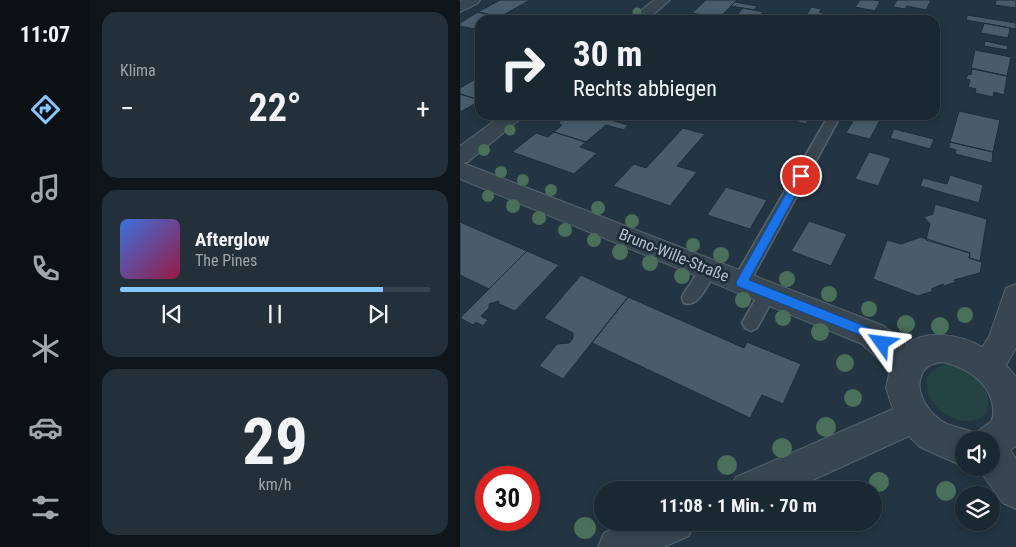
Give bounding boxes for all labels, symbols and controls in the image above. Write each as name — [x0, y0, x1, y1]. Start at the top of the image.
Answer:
text: 11:07 — [20, 22, 70, 47]
text: 30 m — [573, 34, 642, 75]
icon: right — [490, 35, 555, 100]
text: Klima — [120, 61, 156, 80]
text: Rechts abbiegen — [573, 76, 717, 101]
text: 22° — [248, 86, 302, 130]
icon: directions — [28, 92, 63, 127]
text: − — [120, 92, 134, 125]
text: + — [416, 92, 430, 125]
pin — [780, 155, 822, 197]
icon: arrive — [787, 162, 815, 190]
icon: music — [28, 171, 63, 206]
street label: Bruno-Wille-Straße — [616, 224, 732, 286]
text: Afterglow — [195, 228, 269, 251]
icon: phone — [28, 251, 63, 286]
text: The Pines — [195, 251, 257, 270]
icon: previous — [158, 300, 186, 328]
icon: pause — [261, 300, 289, 328]
icon: next — [364, 300, 392, 328]
position arrow — [855, 316, 907, 368]
icon: climate — [28, 331, 63, 366]
text: 29 — [242, 404, 308, 480]
icon: car — [28, 410, 63, 445]
map controls — [955, 431, 1000, 531]
button: sound — [955, 431, 1000, 476]
speed limit sign: 30 — [475, 466, 540, 531]
text: km/h — [259, 475, 291, 494]
button: layers — [955, 486, 1000, 531]
icon: filters — [28, 490, 63, 525]
text: 11:08 · 1 Min. · 70 m — [659, 494, 817, 517]

